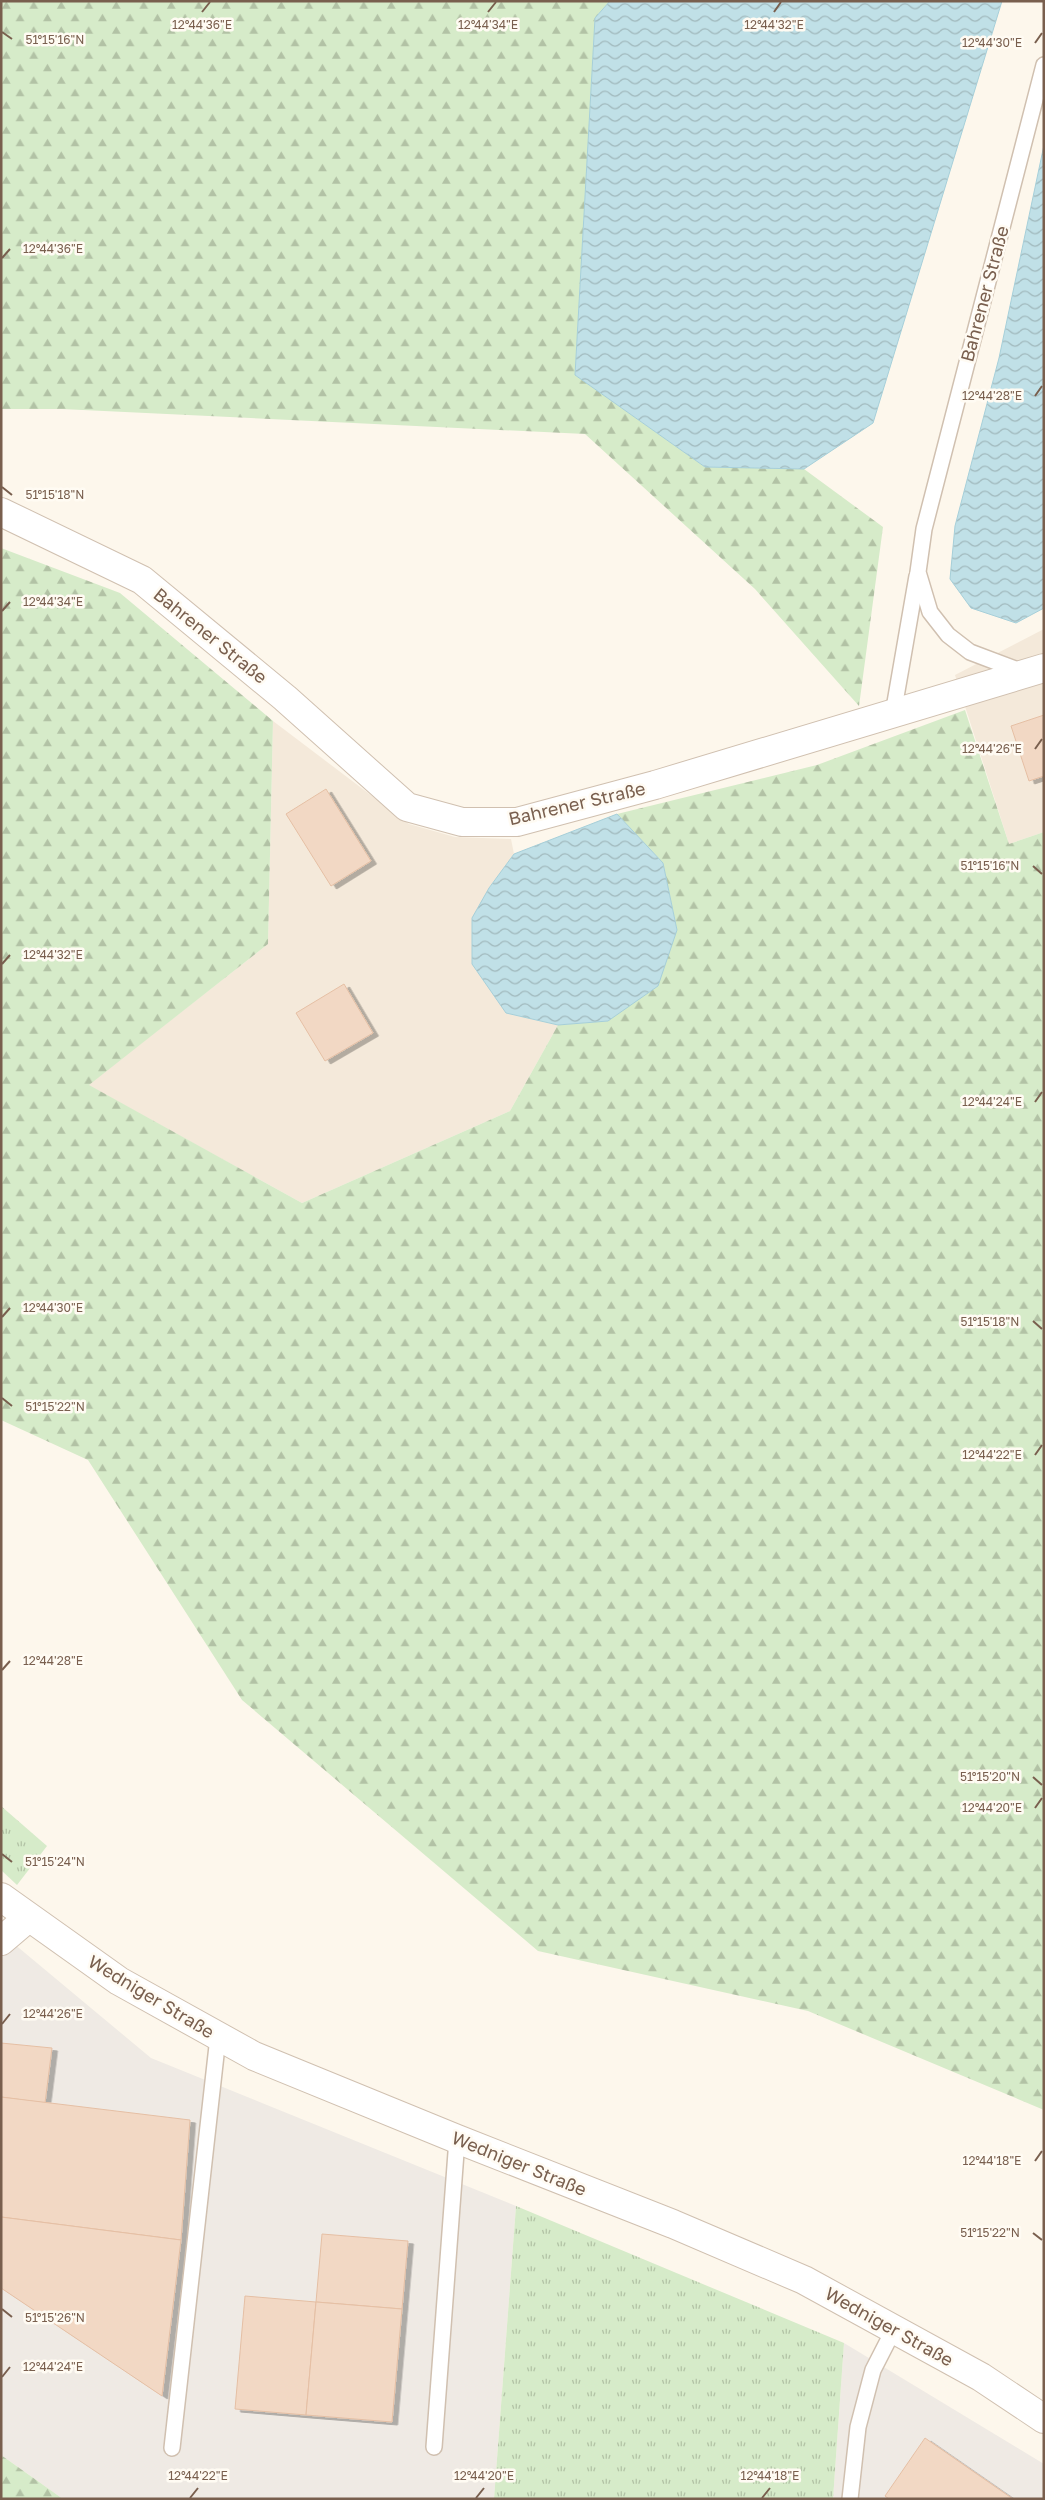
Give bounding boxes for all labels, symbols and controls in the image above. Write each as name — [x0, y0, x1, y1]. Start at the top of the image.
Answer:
text: 12°44'36"E — [172, 17, 232, 32]
text: 12°44'34"E — [458, 17, 518, 32]
text: 12°44'32"E — [744, 17, 804, 32]
text: 51°15'16"N — [26, 32, 84, 47]
text: 12°44'30"E — [962, 35, 1022, 50]
street label: Bahrener Straße — [955, 223, 1013, 364]
text: 12°44'36"E — [23, 241, 83, 256]
text: 12°44'28"E — [962, 388, 1022, 403]
text: 51°15'18"N — [26, 487, 84, 502]
street label: Bahrener Straße — [149, 583, 272, 688]
text: 12°44'34"E — [23, 594, 83, 609]
text: 12°44'26"E — [962, 741, 1022, 756]
street label: Bahrener Straße — [506, 777, 647, 829]
text: 51°15'16"N — [961, 858, 1019, 873]
text: 12°44'32"E — [23, 947, 83, 962]
text: 12°44'24"E — [962, 1094, 1022, 1109]
text: 12°44'30"E — [23, 1300, 83, 1315]
text: 51°15'18"N — [961, 1314, 1019, 1329]
text: 51°15'22"N — [25, 1399, 85, 1414]
text: 12°44'22"E — [962, 1447, 1022, 1462]
text: 12°44'28"E — [23, 1653, 83, 1668]
text: 51°15'20"N — [960, 1769, 1020, 1784]
text: 12°44'20"E — [962, 1800, 1022, 1815]
text: 51°15'24"N — [25, 1854, 85, 1869]
street label: Wedniger Straße — [84, 1950, 219, 2042]
text: 12°44'26"E — [23, 2006, 83, 2021]
street label: Wedniger Straße — [449, 2126, 590, 2200]
text: 12°44'18"E — [963, 2153, 1021, 2168]
text: 51°15'22"N — [960, 2225, 1020, 2240]
street label: Wedniger Straße — [822, 2282, 957, 2370]
text: 51°15'26"N — [25, 2310, 85, 2325]
text: 12°44'24"E — [23, 2359, 83, 2374]
text: 12°44'22"E — [168, 2468, 228, 2483]
text: 12°44'20"E — [454, 2468, 514, 2483]
text: 12°44'18"E — [741, 2468, 799, 2483]

